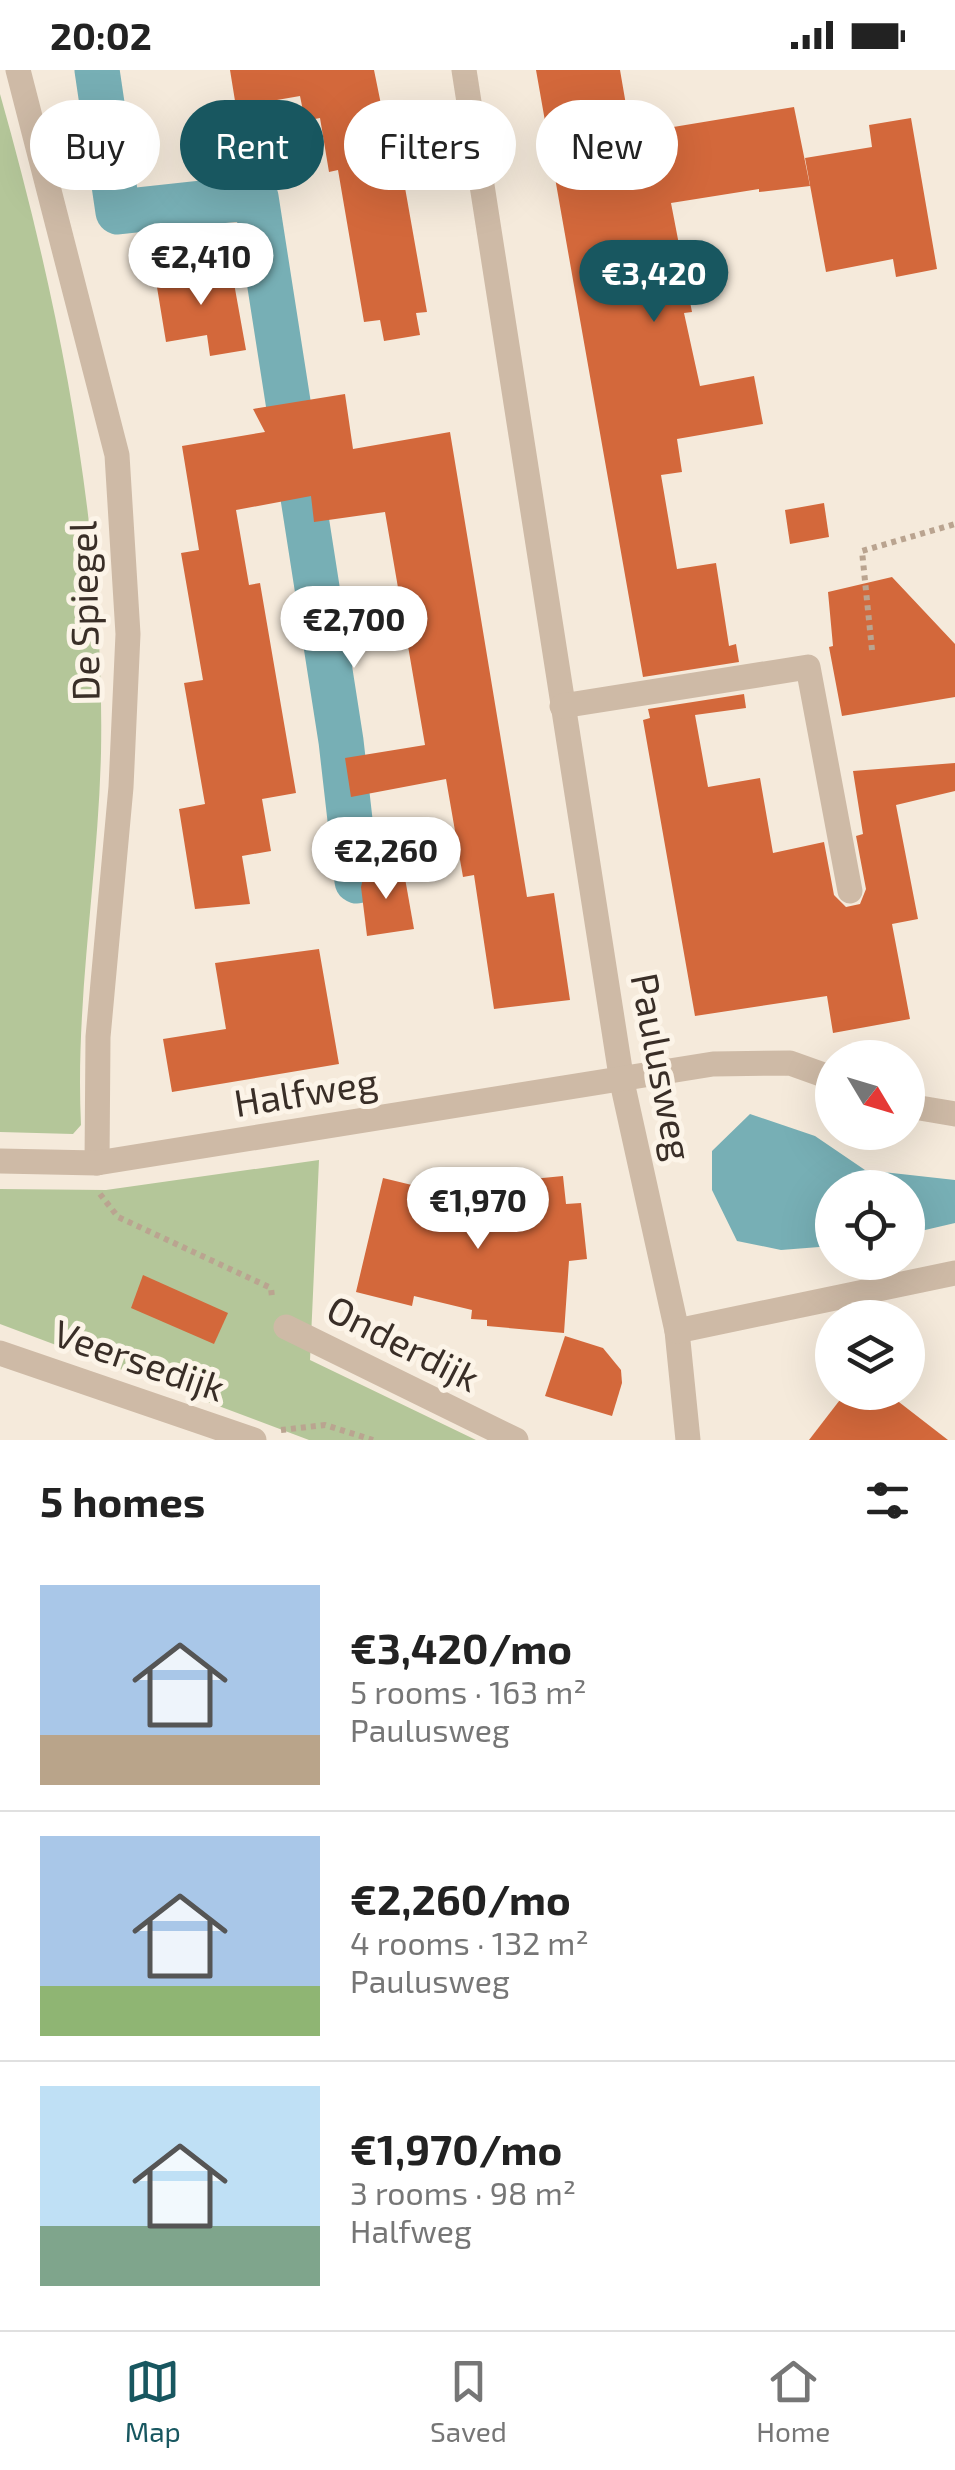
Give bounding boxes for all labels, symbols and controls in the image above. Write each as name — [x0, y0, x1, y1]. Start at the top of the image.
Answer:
text: 20:02 — [50, 12, 152, 58]
chip: Buy — [30, 100, 160, 190]
chip: Rent — [180, 100, 324, 190]
chip: Filters — [344, 100, 516, 190]
chip: New — [536, 100, 678, 190]
pin: €2,410 — [120, 223, 282, 308]
text: €2,410 — [150, 236, 252, 274]
pin: €3,420 — [573, 240, 735, 325]
text: €3,420 — [601, 253, 707, 291]
street label: De Spiegel — [58, 521, 108, 701]
pin: €2,700 — [273, 586, 435, 671]
text: €2,700 — [302, 599, 406, 637]
pin: €2,260 — [305, 817, 467, 902]
text: €2,260 — [334, 830, 438, 868]
street label: Paulusweg — [622, 969, 704, 1164]
north arrow — [815, 1040, 925, 1150]
map controls — [815, 1040, 925, 1410]
street label: Halfweg — [231, 1057, 381, 1125]
pin: €1,970 — [397, 1167, 559, 1252]
button: locate — [815, 1170, 925, 1280]
text: €1,970 — [429, 1180, 527, 1218]
street label: Onderdijk — [320, 1284, 488, 1400]
button: layers — [815, 1300, 925, 1410]
street label: Veersedijk — [48, 1308, 231, 1410]
icon: filters — [860, 1473, 915, 1528]
text: 5 homes — [40, 1475, 205, 1525]
text: €3,420/mo — [350, 1622, 572, 1672]
icon: home — [120, 1625, 240, 1745]
text: 5 rooms · 163 m² — [350, 1672, 586, 1710]
text: Paulusweg — [350, 1710, 510, 1748]
text: €2,260/mo — [350, 1873, 571, 1923]
icon: home — [120, 1876, 240, 1996]
text: 4 rooms · 132 m² — [350, 1923, 589, 1961]
text: Paulusweg — [350, 1961, 510, 1999]
text: €1,970/mo — [350, 2123, 562, 2173]
icon: home — [120, 2126, 240, 2246]
text: 3 rooms · 98 m² — [350, 2173, 576, 2211]
text: Halfweg — [350, 2211, 472, 2249]
tab: Map — [125, 2354, 181, 2448]
tab: Saved — [430, 2354, 507, 2448]
tab: Home — [756, 2354, 830, 2448]

